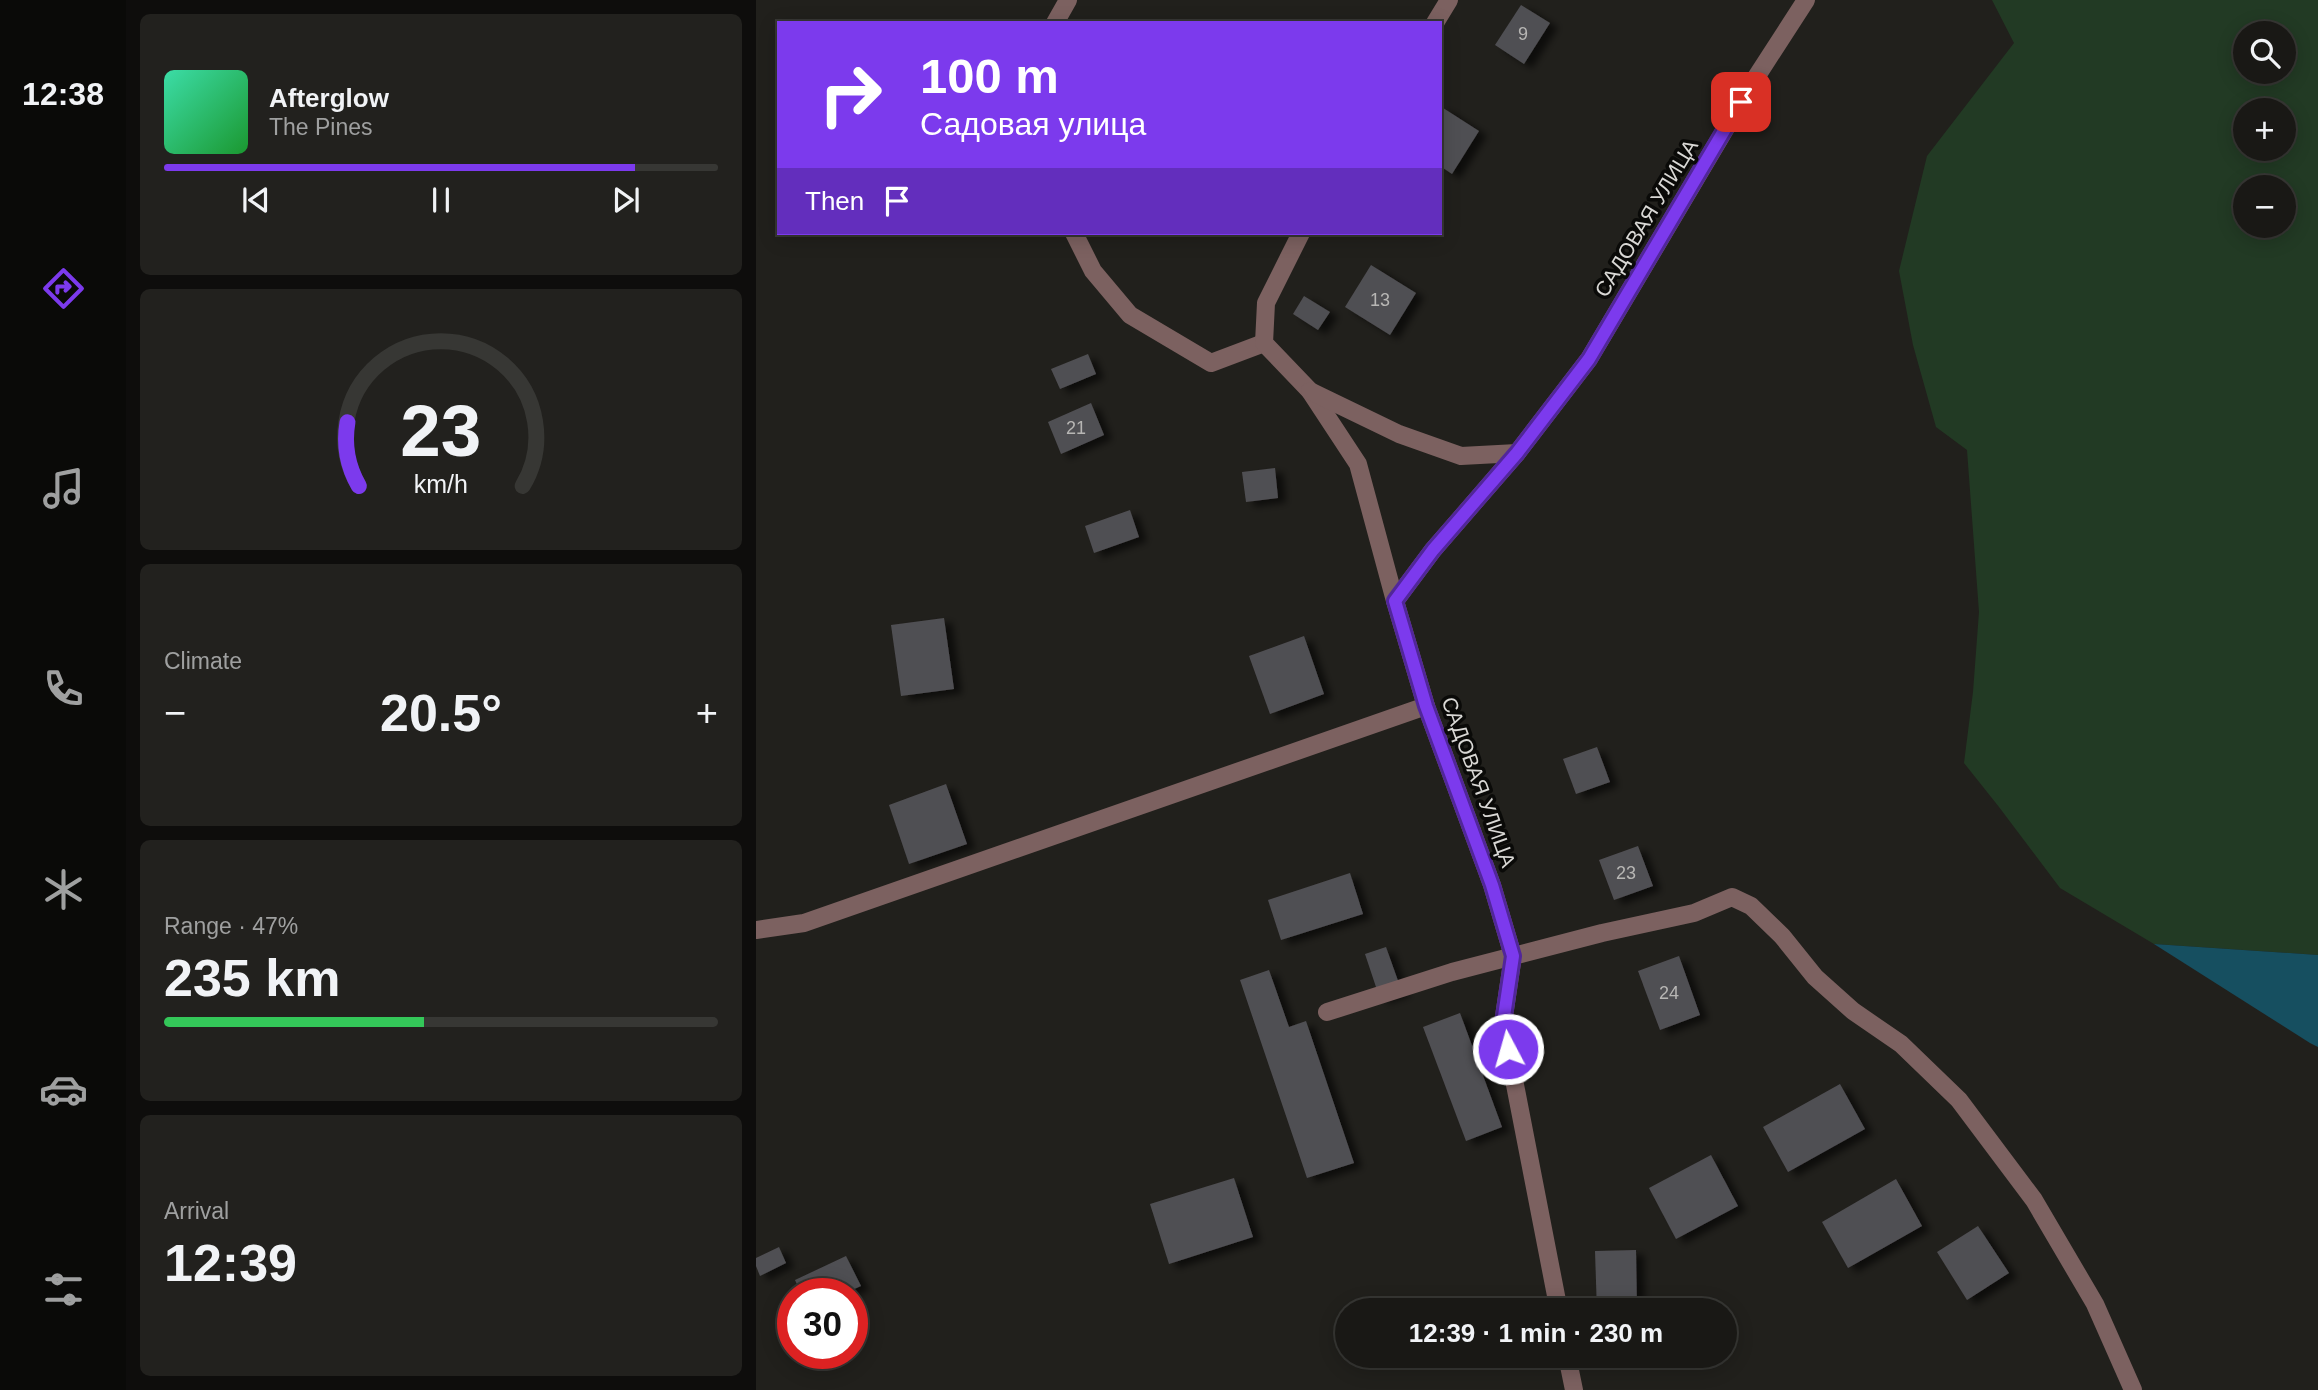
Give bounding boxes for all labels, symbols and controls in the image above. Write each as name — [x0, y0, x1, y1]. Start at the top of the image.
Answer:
map controls — [2233, 21, 2296, 238]
button: search — [2233, 21, 2296, 84]
house number: 9 — [1518, 24, 1528, 44]
icon: right — [805, 49, 896, 140]
text: 100 m — [920, 49, 1059, 103]
pin — [1711, 72, 1771, 132]
text: 12:38 — [22, 76, 104, 112]
text: Afterglow — [269, 83, 389, 113]
icon: arrive — [1722, 83, 1760, 121]
button: + — [2233, 98, 2296, 161]
text: Садовая улица — [920, 106, 1146, 142]
text: The Pines — [269, 114, 373, 140]
street label: САДОВАЯ УЛИЦА — [1590, 135, 1702, 301]
button: − — [2233, 175, 2296, 238]
icon: previous — [237, 181, 275, 219]
icon: pause — [422, 181, 460, 219]
icon: next — [607, 181, 645, 219]
icon: arrive — [878, 182, 916, 220]
text: Then — [805, 186, 864, 216]
icon: directions — [39, 264, 88, 313]
house number: 13 — [1370, 290, 1390, 310]
text: 23 — [401, 390, 481, 471]
house number: 21 — [1066, 418, 1086, 438]
icon: music — [39, 464, 88, 513]
text: km/h — [414, 470, 468, 498]
text: Climate — [164, 648, 242, 674]
icon: phone — [39, 664, 88, 713]
text: 20.5° — [380, 684, 502, 742]
text: − — [164, 692, 186, 734]
text: + — [696, 692, 718, 734]
street label: САДОВАЯ УЛИЦА — [1438, 694, 1520, 870]
house number: 23 — [1616, 863, 1636, 883]
icon: climate — [39, 865, 88, 914]
text: Range · 47% — [164, 913, 298, 939]
text: 235 km — [164, 949, 340, 1007]
house number: 24 — [1659, 983, 1679, 1003]
position arrow — [1471, 1012, 1545, 1086]
icon: car — [39, 1065, 88, 1114]
text: Arrival — [164, 1198, 229, 1224]
text: 12:39 — [164, 1234, 297, 1292]
icon: filters — [39, 1265, 88, 1314]
speed limit sign: 30 — [777, 1278, 868, 1369]
text: 12:39 · 1 min · 230 m — [1409, 1318, 1663, 1348]

